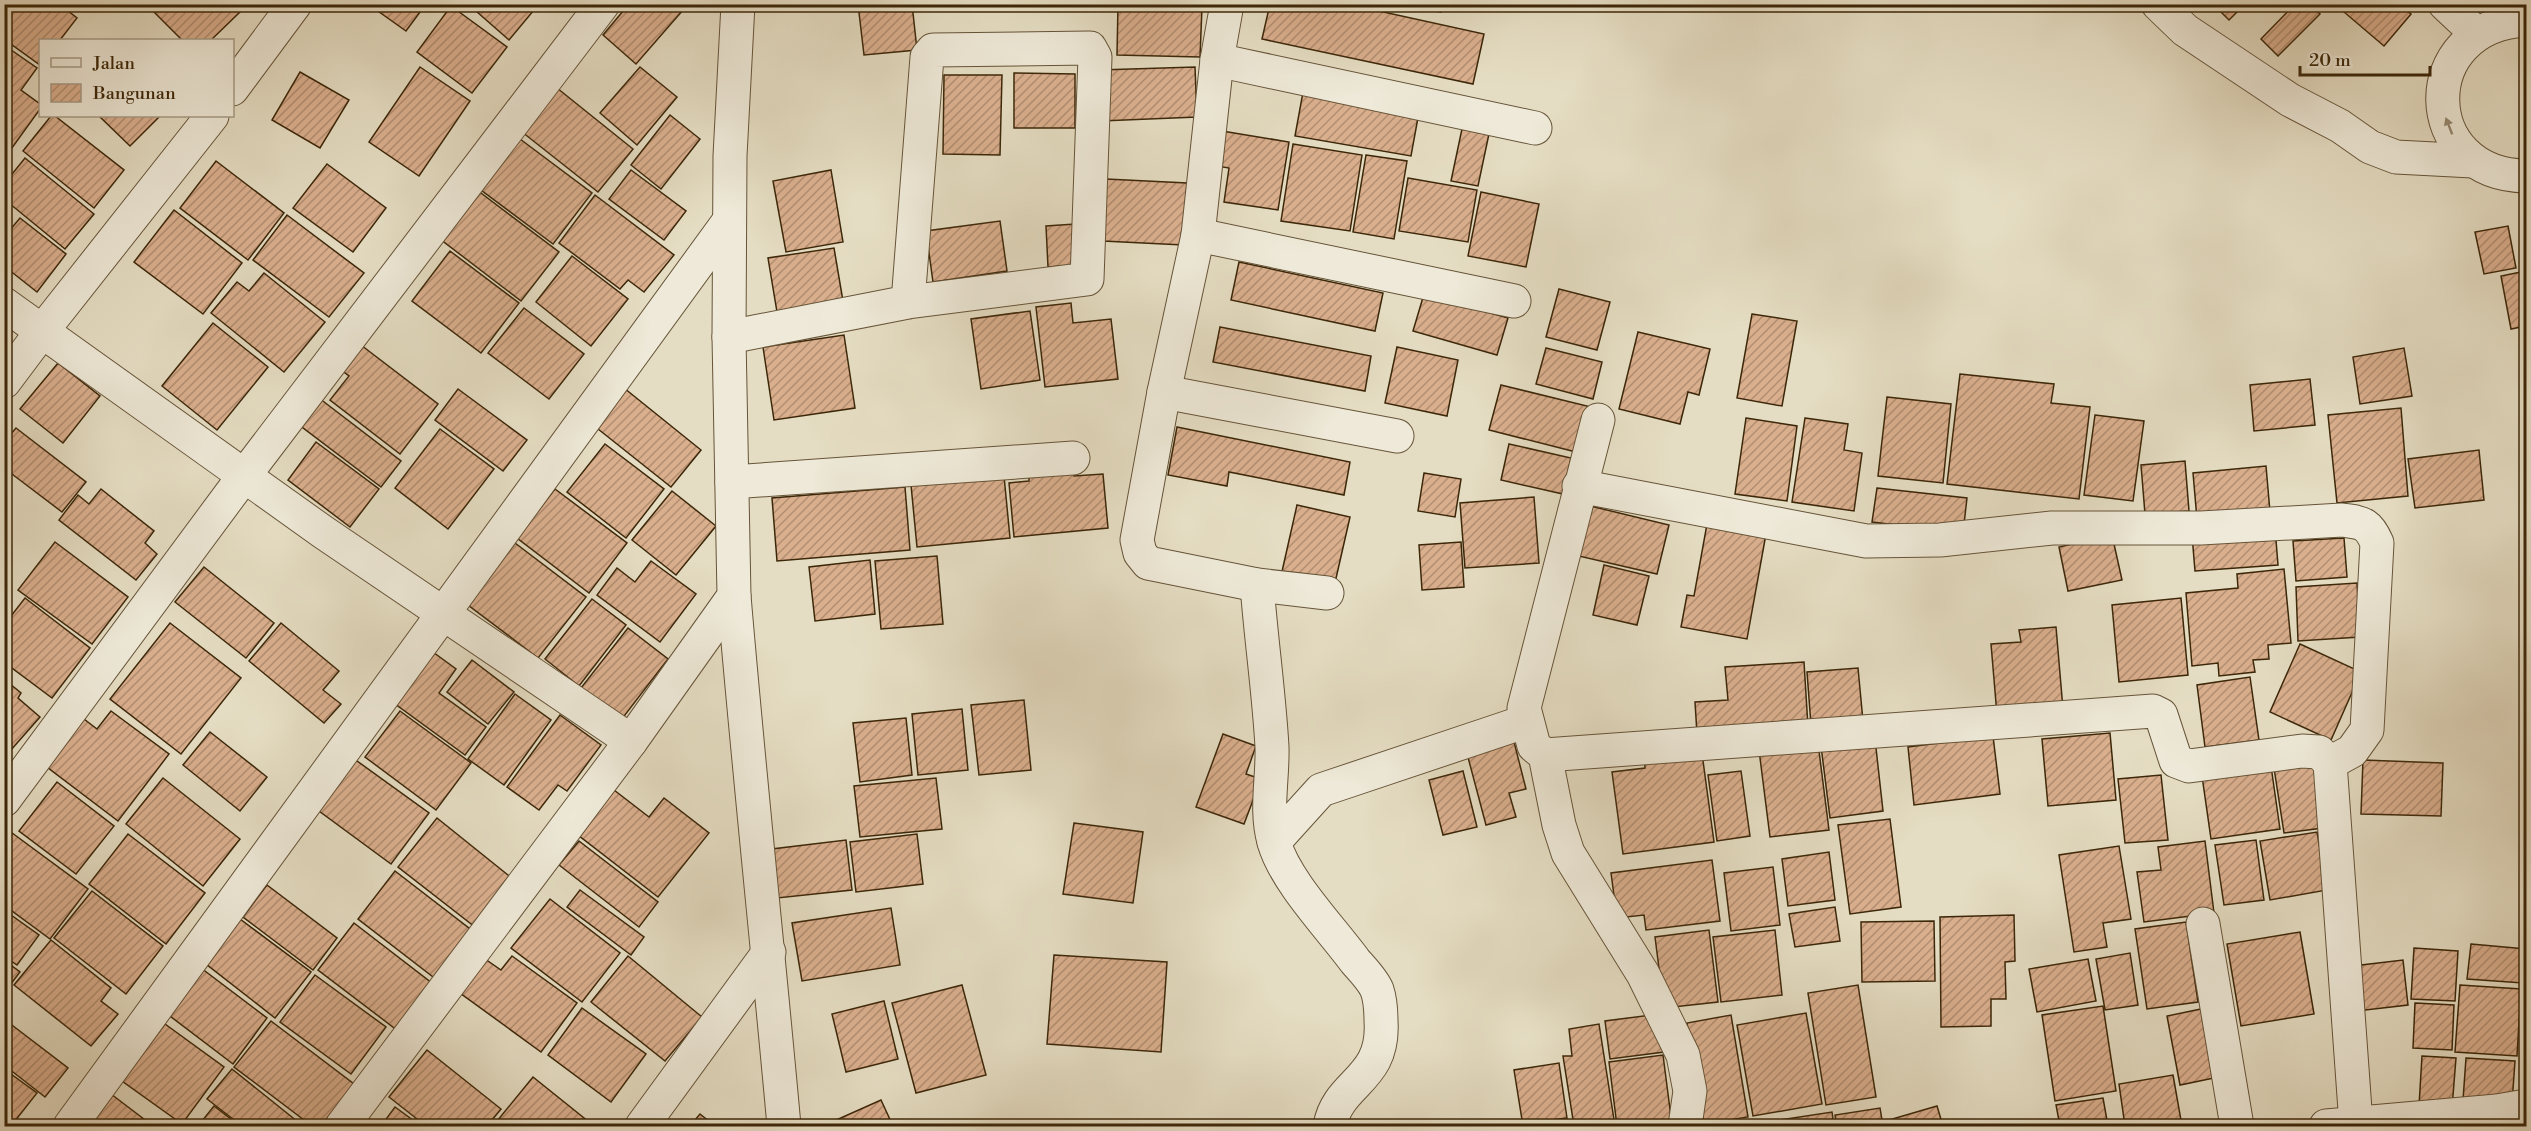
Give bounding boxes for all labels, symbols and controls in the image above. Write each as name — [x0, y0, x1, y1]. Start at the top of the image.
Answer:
legend — [39, 39, 234, 117]
scale bar — [2300, 39, 2430, 77]
text: 20 m — [2309, 49, 2351, 72]
text: Jalan — [92, 52, 135, 75]
text: Bangunan — [92, 82, 176, 105]
one-way arrow — [2443, 116, 2453, 134]

